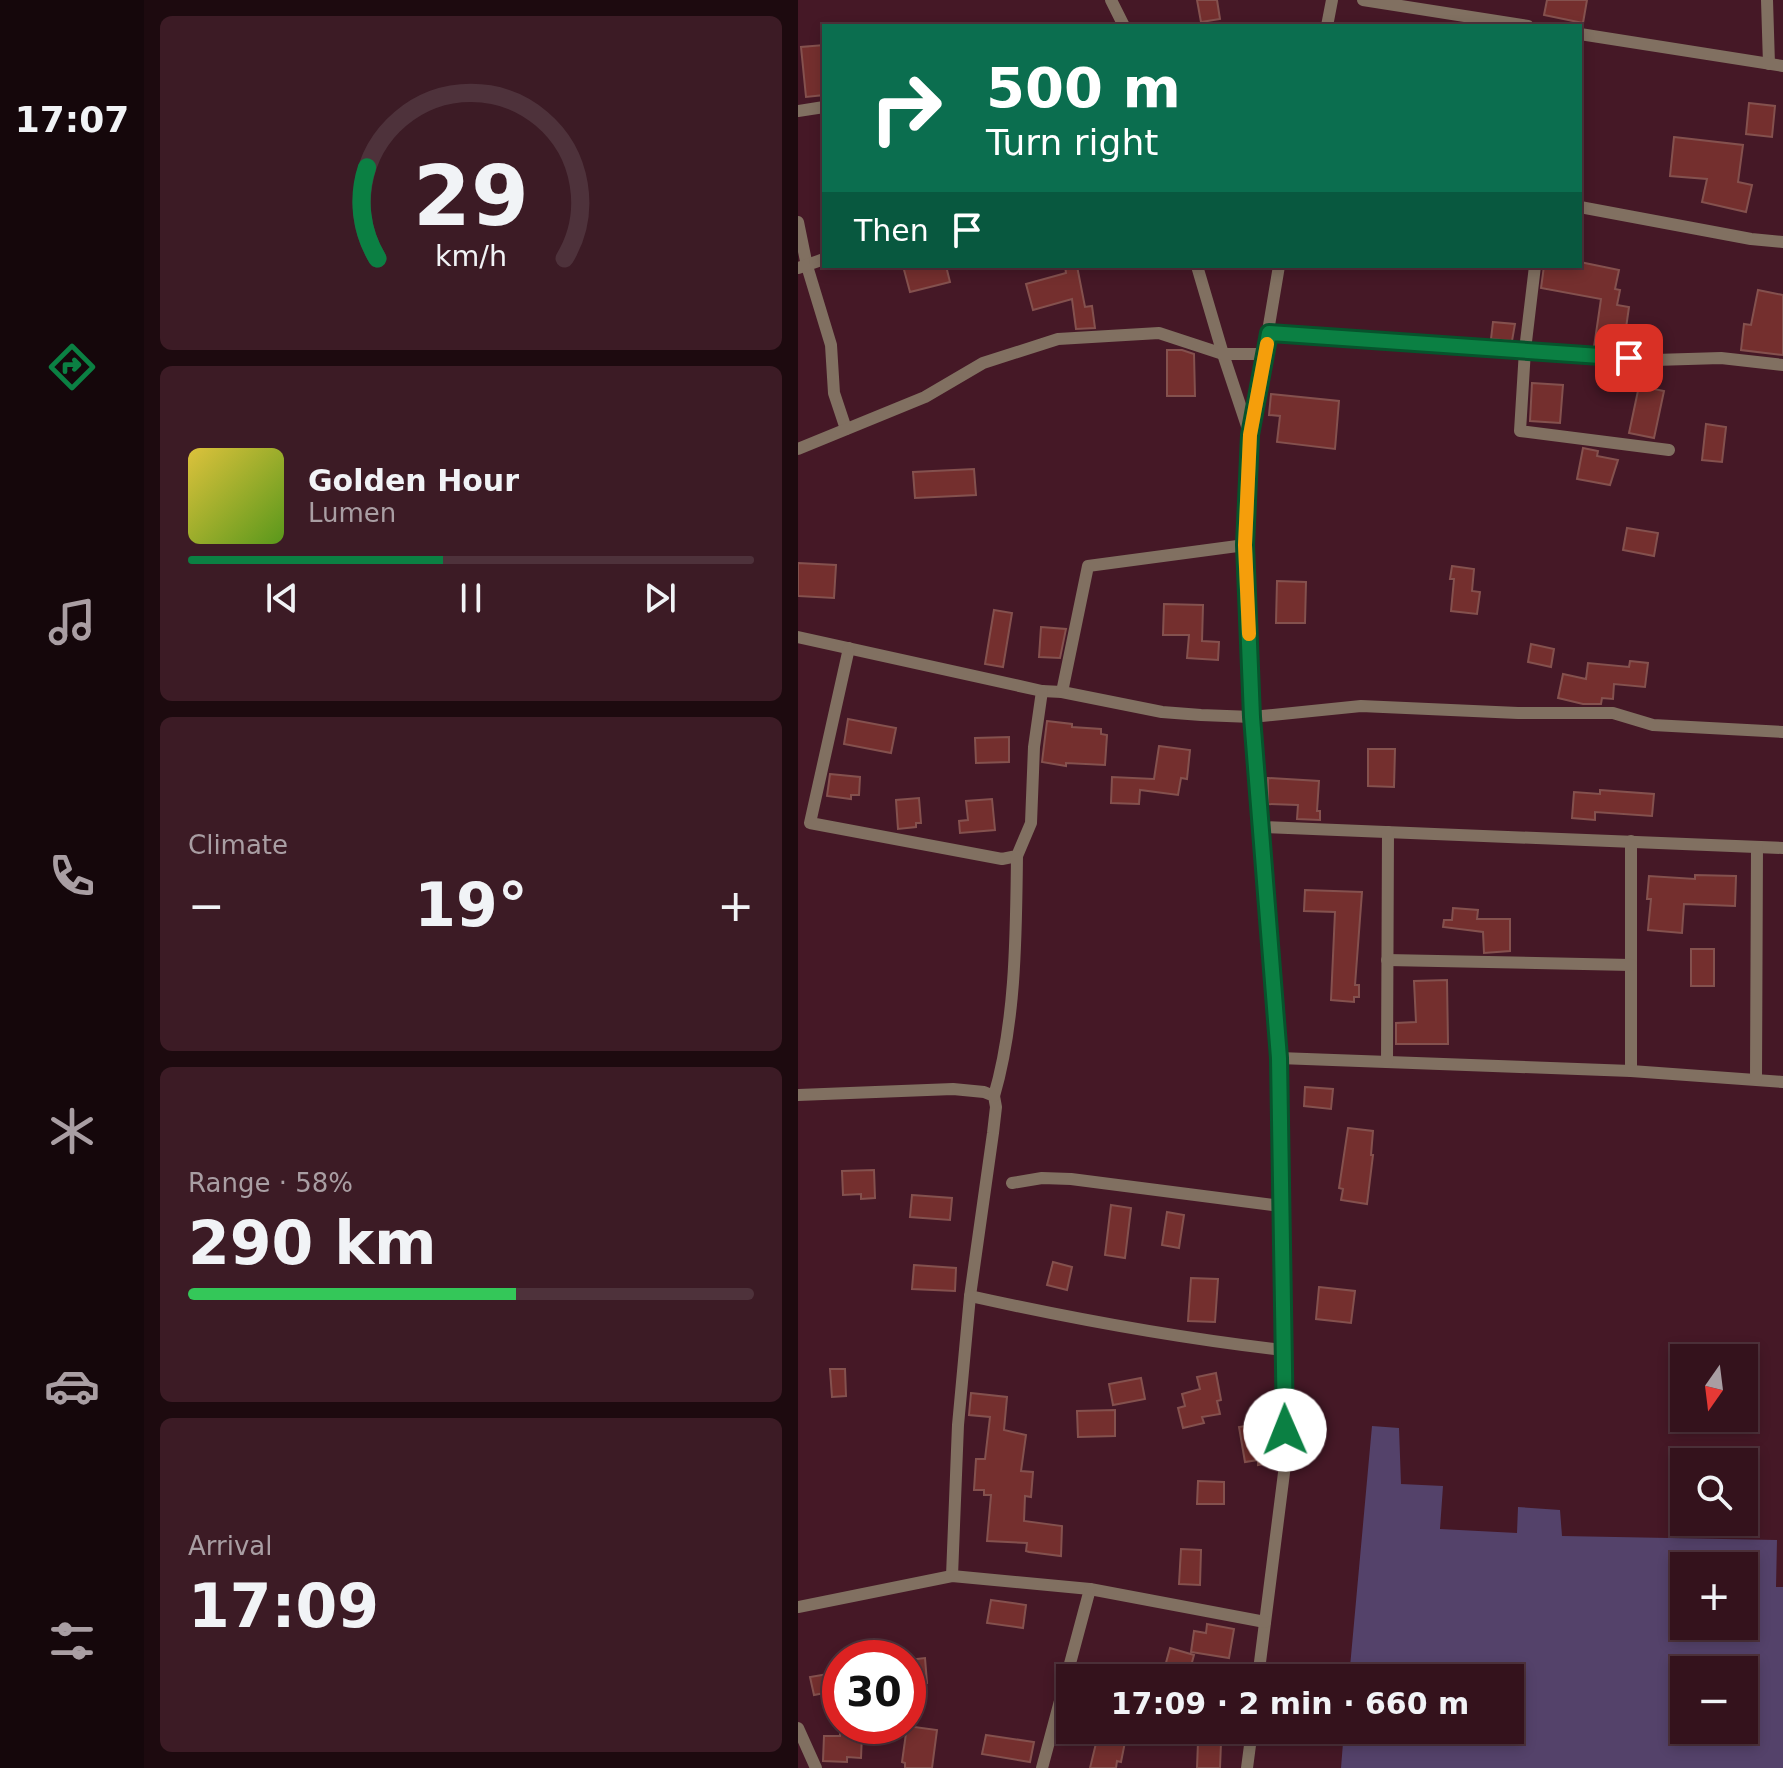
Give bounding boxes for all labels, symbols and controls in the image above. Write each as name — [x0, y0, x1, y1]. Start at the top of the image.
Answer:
text: 500 m — [986, 55, 1181, 120]
icon: right — [854, 56, 958, 160]
text: 17:07 — [15, 99, 129, 140]
text: Turn right — [986, 122, 1158, 163]
text: 29 — [413, 148, 529, 245]
icon: arrive — [945, 208, 989, 252]
text: Then — [854, 213, 929, 248]
text: km/h — [435, 239, 507, 273]
pin — [1595, 324, 1663, 392]
icon: arrive — [1607, 336, 1651, 380]
icon: directions — [44, 339, 100, 395]
text: Golden Hour — [308, 463, 519, 498]
text: Lumen — [308, 498, 396, 528]
icon: previous — [260, 576, 304, 620]
icon: pause — [449, 576, 493, 620]
icon: next — [638, 576, 682, 620]
icon: music — [44, 594, 100, 650]
text: Climate — [188, 830, 288, 860]
icon: phone — [44, 848, 100, 904]
text: 19° — [414, 870, 528, 940]
text: − — [188, 880, 225, 931]
text: + — [717, 880, 754, 931]
icon: climate — [44, 1103, 100, 1159]
text: Range · 58% — [188, 1168, 353, 1198]
text: 290 km — [188, 1208, 437, 1278]
north arrow — [1670, 1344, 1758, 1432]
map controls — [1670, 1344, 1758, 1744]
icon: car — [44, 1358, 100, 1414]
position arrow — [1243, 1388, 1327, 1472]
button: search — [1670, 1448, 1758, 1536]
text: Arrival — [188, 1531, 272, 1561]
button: + — [1670, 1552, 1758, 1640]
text: 17:09 — [188, 1571, 379, 1641]
icon: filters — [44, 1613, 100, 1669]
speed limit sign: 30 — [822, 1640, 926, 1744]
button: − — [1670, 1656, 1758, 1744]
text: 17:09 · 2 min · 660 m — [1111, 1686, 1469, 1721]

